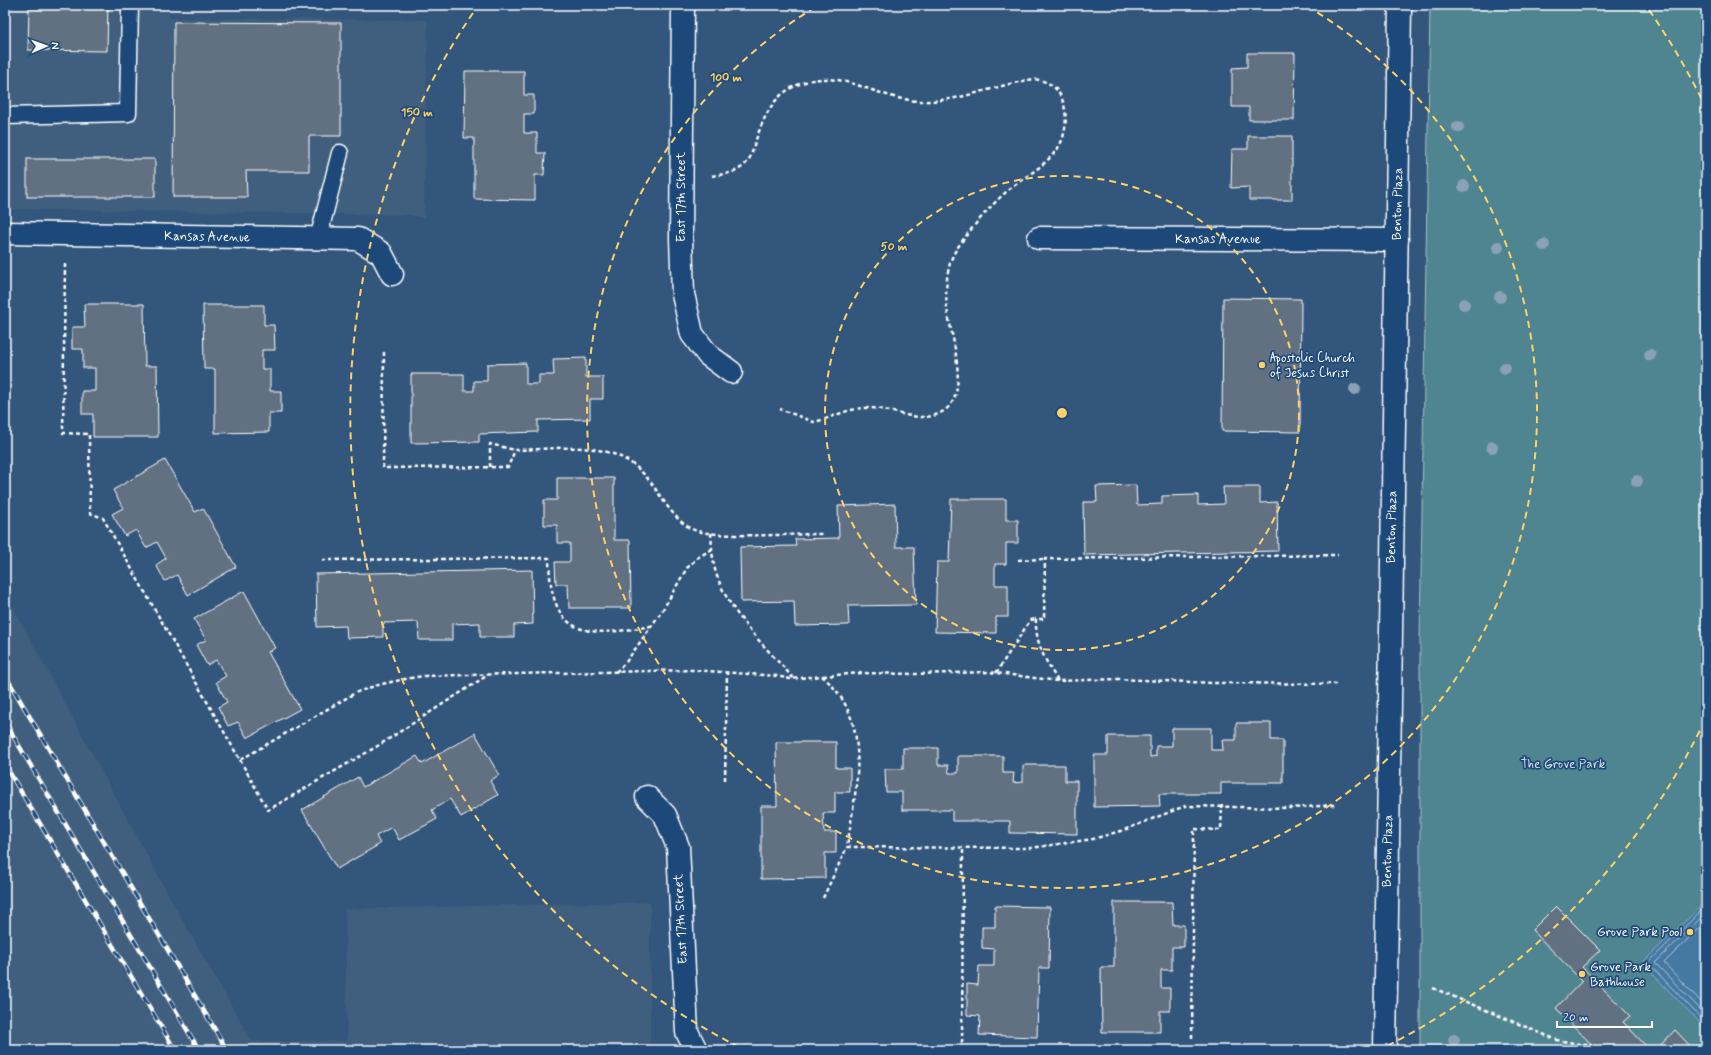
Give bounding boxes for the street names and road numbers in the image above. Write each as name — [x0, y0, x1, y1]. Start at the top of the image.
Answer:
street label: East 17th Street — [673, 151, 690, 242]
street label: Benton Plaza — [1389, 168, 1407, 240]
street label: Kansas Avenue — [164, 228, 250, 246]
street label: Kansas Avenue — [1175, 231, 1261, 248]
street label: Benton Plaza — [1383, 491, 1401, 563]
street label: Benton Plaza — [1379, 815, 1397, 887]
street label: East 17th Street — [670, 873, 692, 965]

